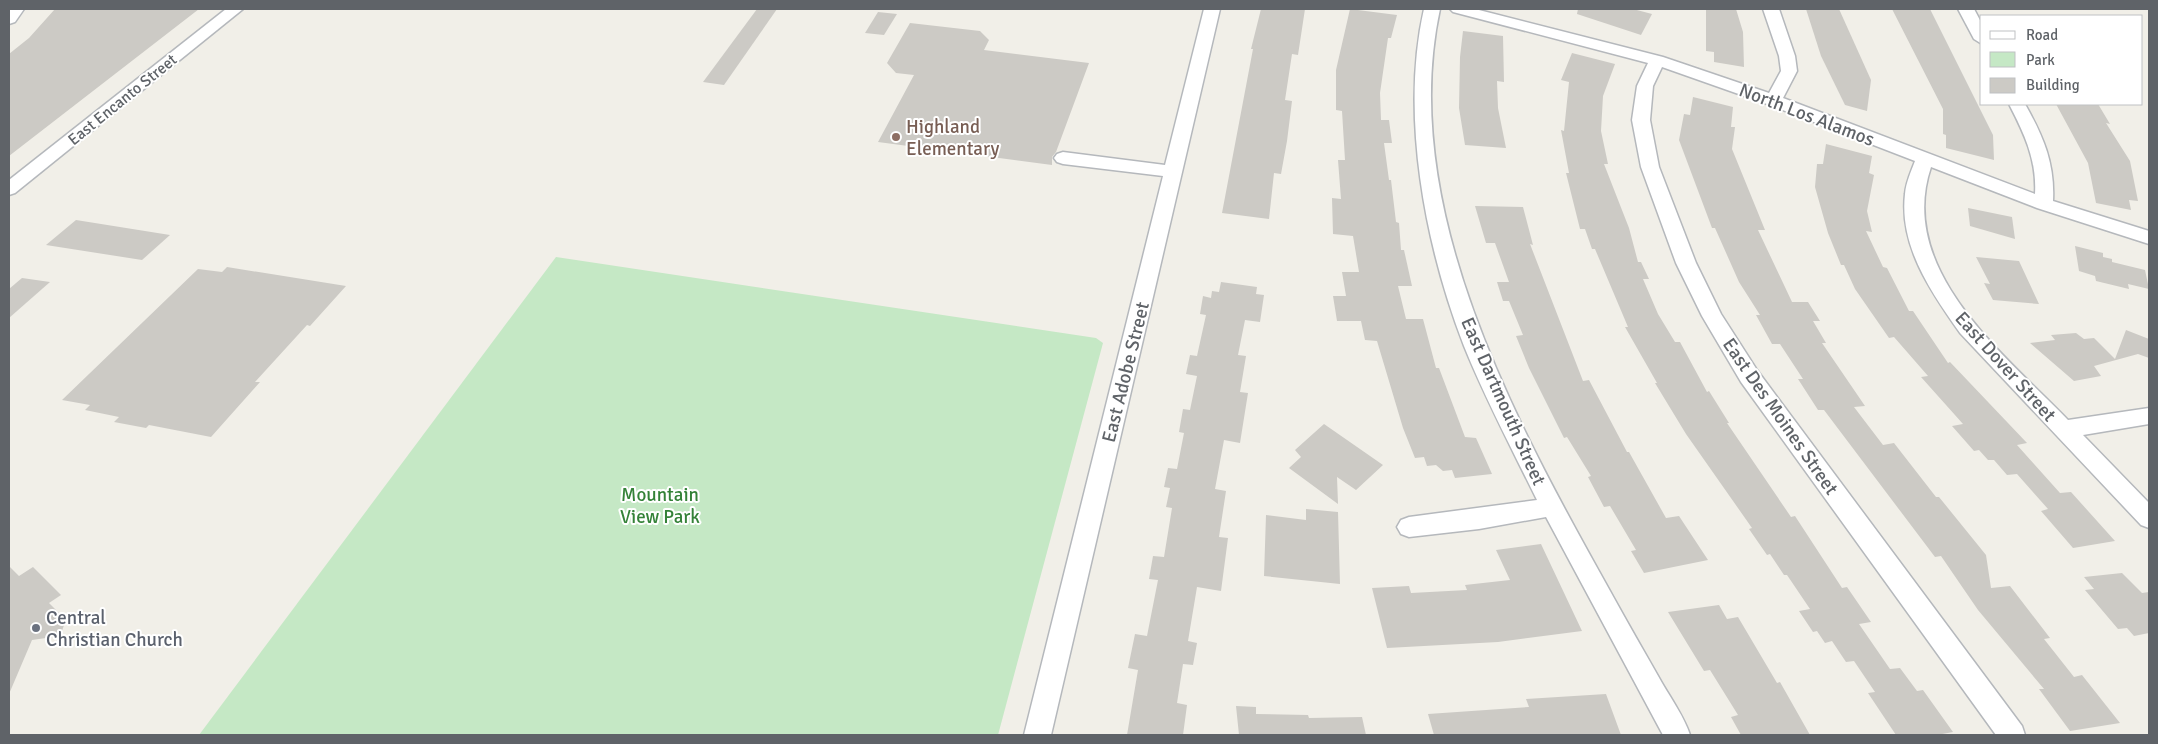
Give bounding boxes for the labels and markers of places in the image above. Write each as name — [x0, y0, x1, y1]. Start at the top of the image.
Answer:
place label: Highland Elementary — [906, 115, 999, 161]
marker: Highland Elementary — [890, 131, 902, 143]
place label: Central Christian Church — [46, 606, 183, 652]
marker: Central Christian Church — [30, 622, 42, 634]

